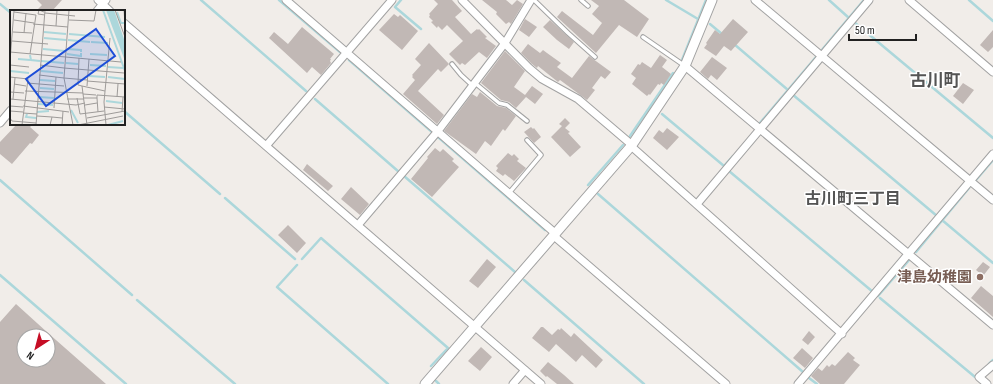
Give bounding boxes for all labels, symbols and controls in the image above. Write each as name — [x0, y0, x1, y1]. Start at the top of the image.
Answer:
inset map — [10, 10, 125, 125]
scale bar — [849, 16, 916, 42]
text: 50 m — [855, 23, 875, 38]
district label: 古川町 — [910, 71, 961, 91]
district label: 古川町三丁目 — [805, 190, 901, 209]
place label: 津島幼稚園 — [897, 268, 972, 287]
marker: 津島幼稚園 — [975, 272, 985, 282]
north arrow — [16, 328, 56, 368]
text: N — [24, 349, 37, 363]

